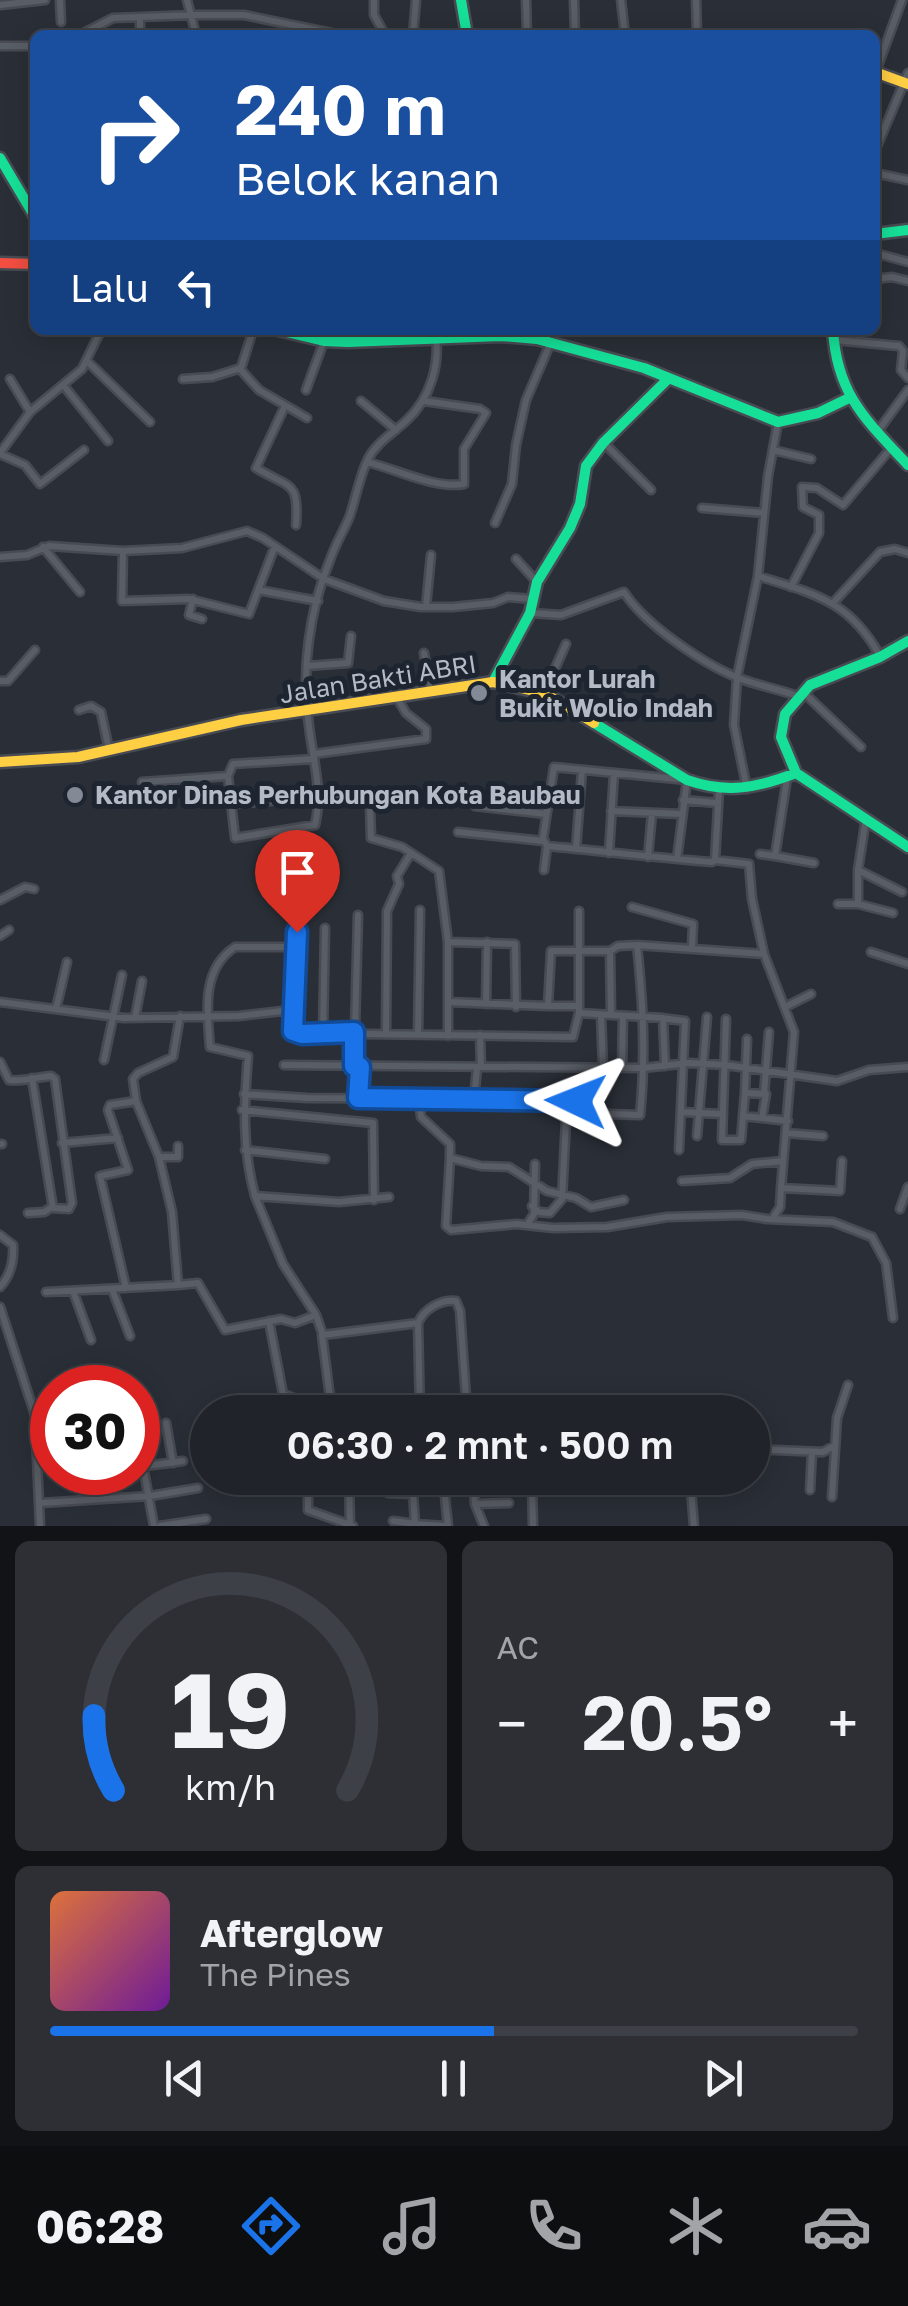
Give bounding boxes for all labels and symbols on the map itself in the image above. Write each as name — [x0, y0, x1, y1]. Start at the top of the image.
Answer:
street label: Jalan Bakti ABRI — [277, 648, 478, 709]
place label: Kantor Lurah Bukit Wolio Indah — [499, 663, 713, 723]
marker: Kantor Lurah Bukit Wolio Indah — [468, 682, 490, 704]
place label: Kantor Dinas Perhubungan Kota Baubau — [95, 779, 581, 810]
marker: Kantor Dinas Perhubungan Kota Baubau — [64, 784, 86, 806]
pin — [255, 830, 340, 933]
position arrow — [524, 1049, 628, 1153]
speed limit sign: 30 — [30, 1365, 160, 1495]

